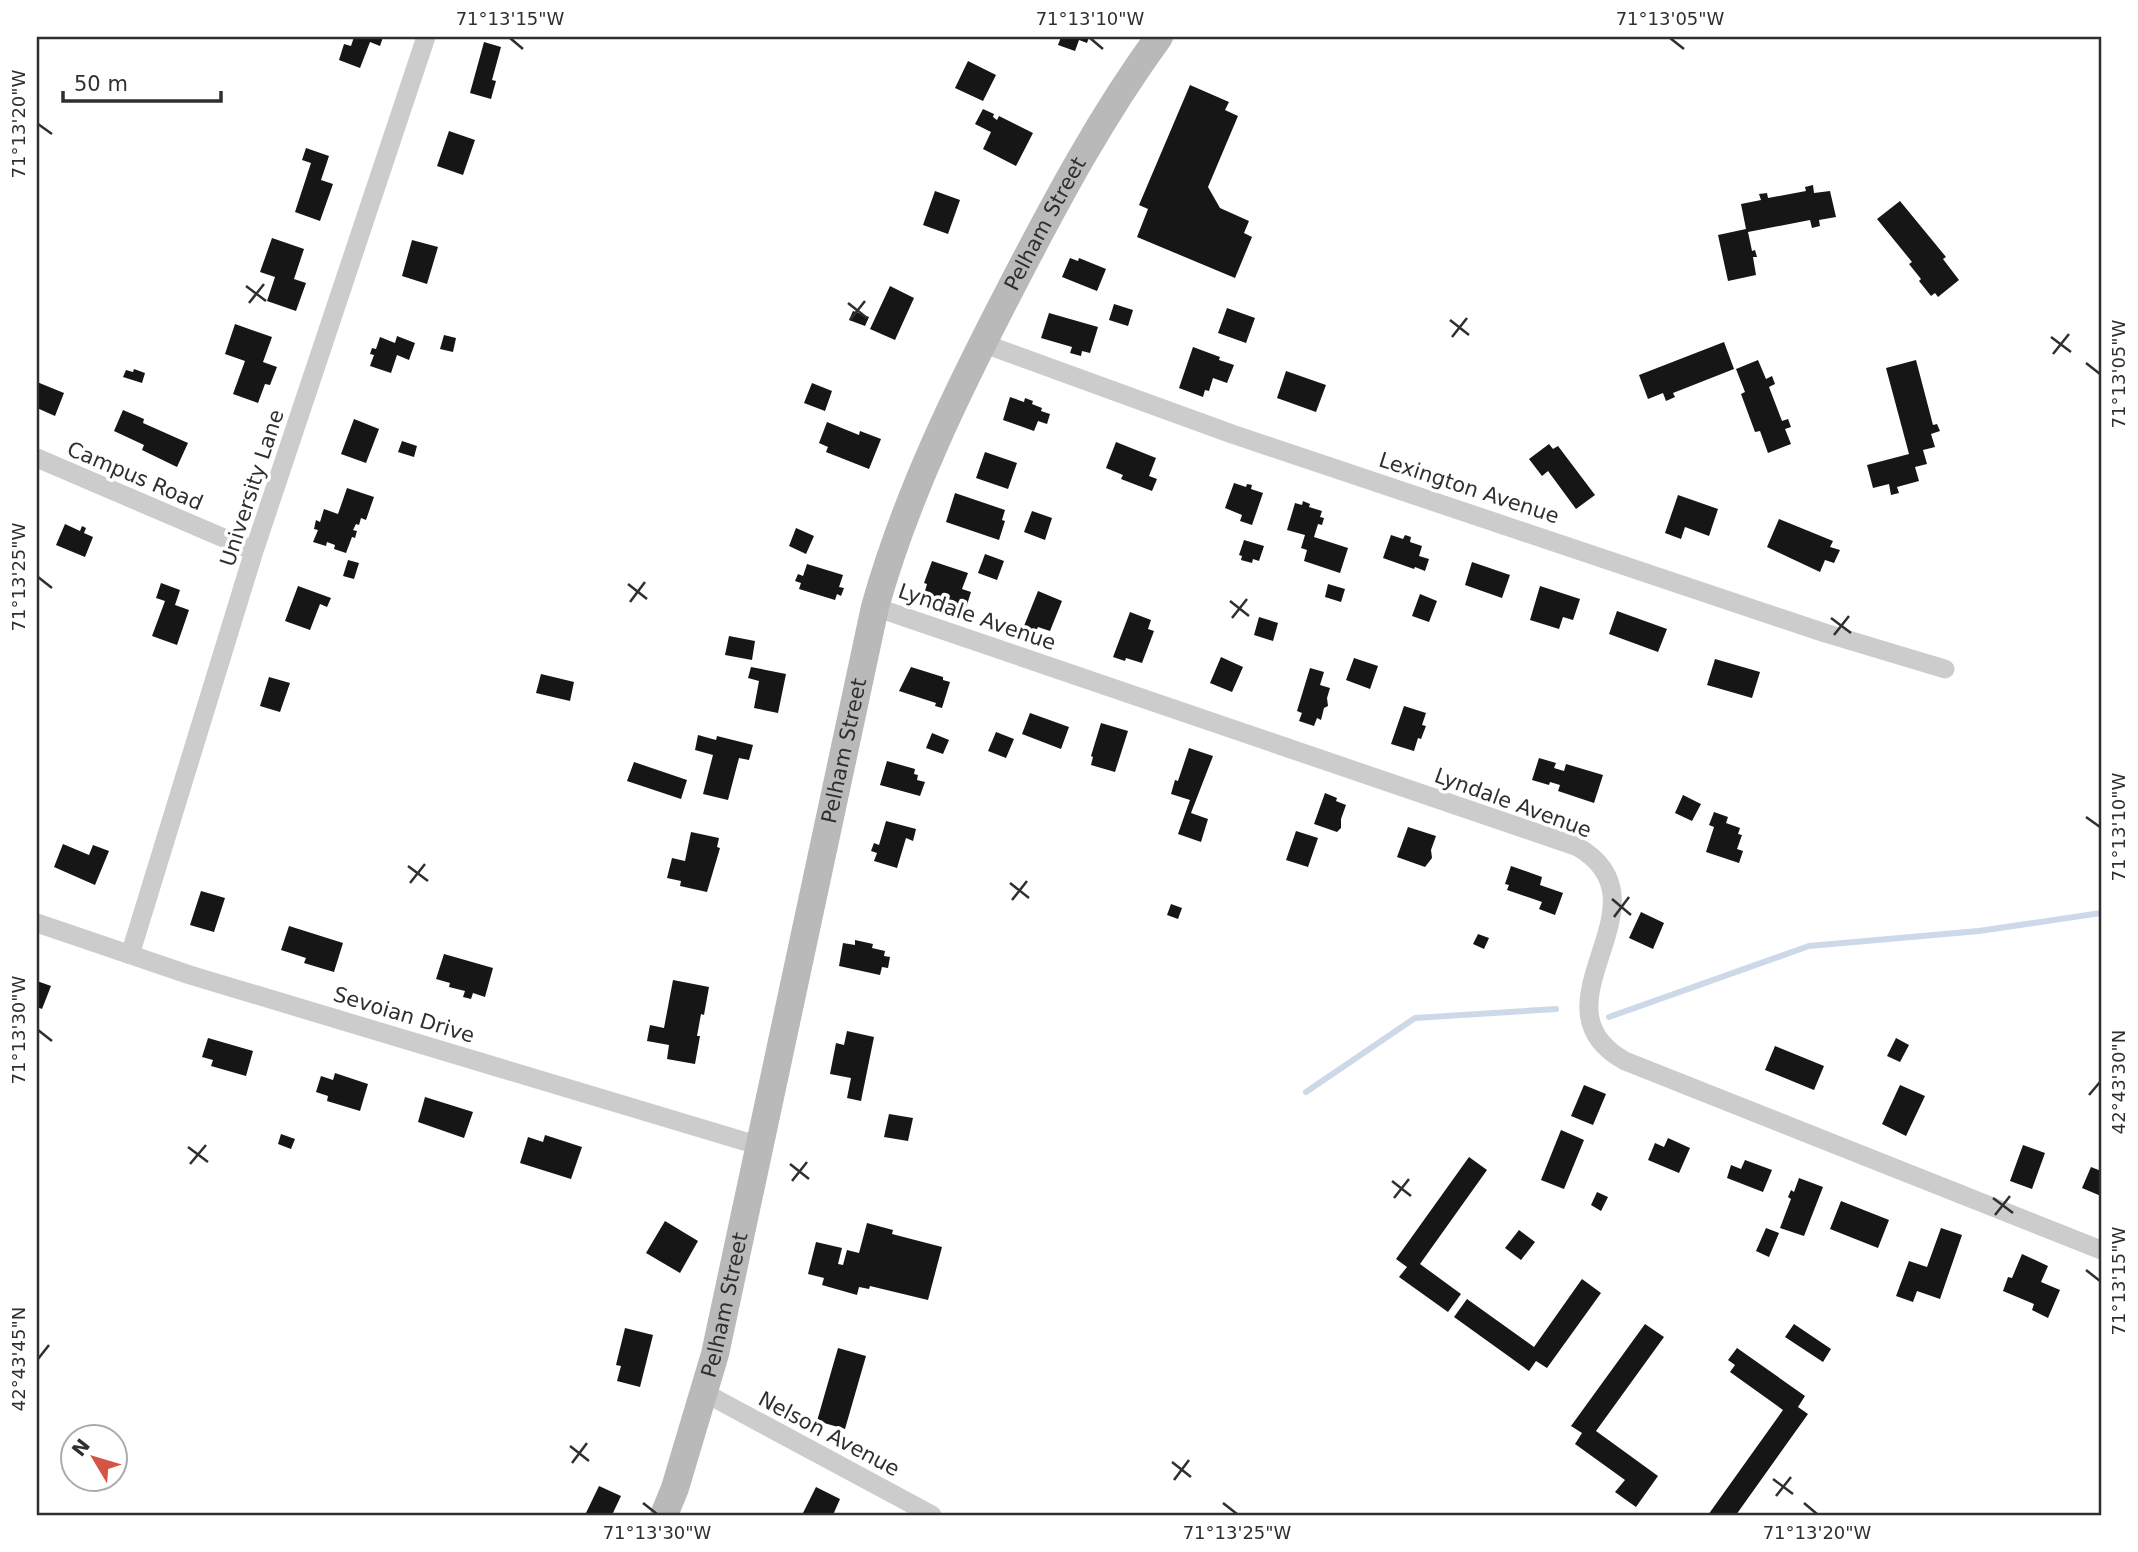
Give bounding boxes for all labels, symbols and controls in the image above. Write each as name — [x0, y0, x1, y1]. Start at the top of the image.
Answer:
text: 71°13'15"W — [456, 8, 565, 29]
text: 71°13'10"W — [1036, 8, 1145, 29]
text: 71°13'05"W — [1616, 8, 1725, 29]
scale bar — [63, 60, 220, 104]
text: 71°13'20"W — [8, 69, 29, 178]
text: 50 m — [74, 72, 128, 96]
street label: Pelham Street — [1000, 153, 1091, 295]
text: 71°13'05"W — [2108, 319, 2129, 428]
street label: University Lane — [215, 407, 289, 569]
street label: Campus Road — [64, 437, 206, 515]
street label: Lexington Avenue — [1376, 448, 1562, 528]
text: 71°13'25"W — [8, 522, 29, 631]
street label: Lyndale Avenue — [895, 579, 1059, 655]
street label: Pelham Street — [817, 676, 871, 825]
street label: Lyndale Avenue — [1431, 763, 1595, 843]
text: 71°13'10"W — [2108, 772, 2129, 881]
text: 71°13'30"W — [8, 975, 29, 1084]
street label: Sevoian Drive — [331, 982, 477, 1048]
text: 42°43'30"N — [2108, 1030, 2129, 1134]
text: 71°13'15"W — [2108, 1226, 2129, 1335]
street label: Pelham Street — [697, 1230, 753, 1380]
text: 42°43'45"N — [8, 1307, 29, 1411]
street label: Nelson Avenue — [754, 1387, 904, 1481]
north arrow — [60, 1422, 130, 1492]
text: N — [67, 1434, 94, 1461]
text: 71°13'30"W — [603, 1522, 712, 1543]
text: 71°13'25"W — [1183, 1522, 1292, 1543]
text: 71°13'20"W — [1763, 1522, 1872, 1543]

